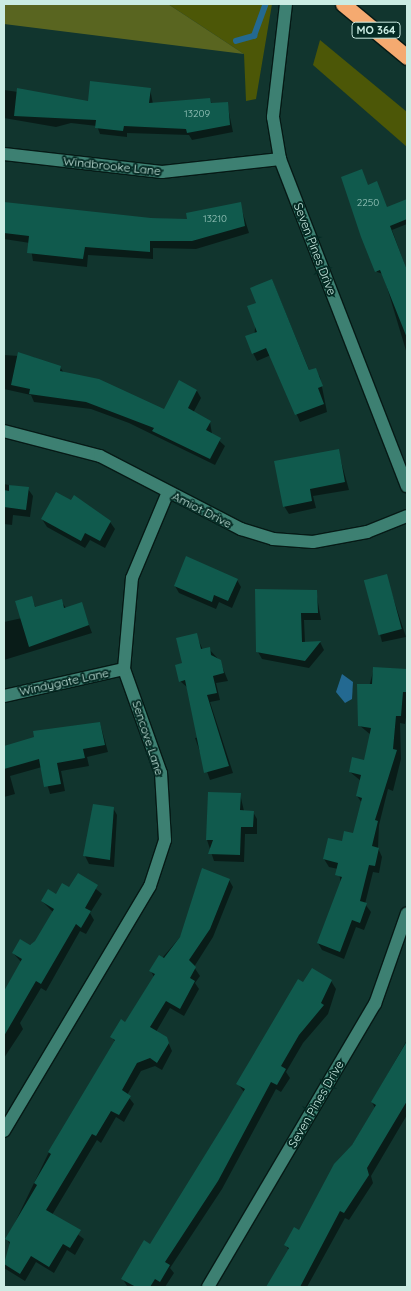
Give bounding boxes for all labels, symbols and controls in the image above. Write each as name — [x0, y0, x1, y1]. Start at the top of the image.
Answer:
road number: MO 364 — [351, 22, 401, 38]
house number: 13209 — [184, 108, 210, 120]
street label: Windbrooke Lane — [62, 154, 162, 178]
house number: 2250 — [357, 197, 379, 209]
street label: Seven Pines Drive — [291, 201, 339, 297]
house number: 13210 — [203, 213, 227, 225]
street label: Amiot Drive — [170, 489, 234, 531]
street label: Windygate Lane — [18, 665, 110, 699]
street label: Sencove Lane — [129, 699, 167, 777]
street label: Seven Pines Drive — [285, 1058, 347, 1150]

